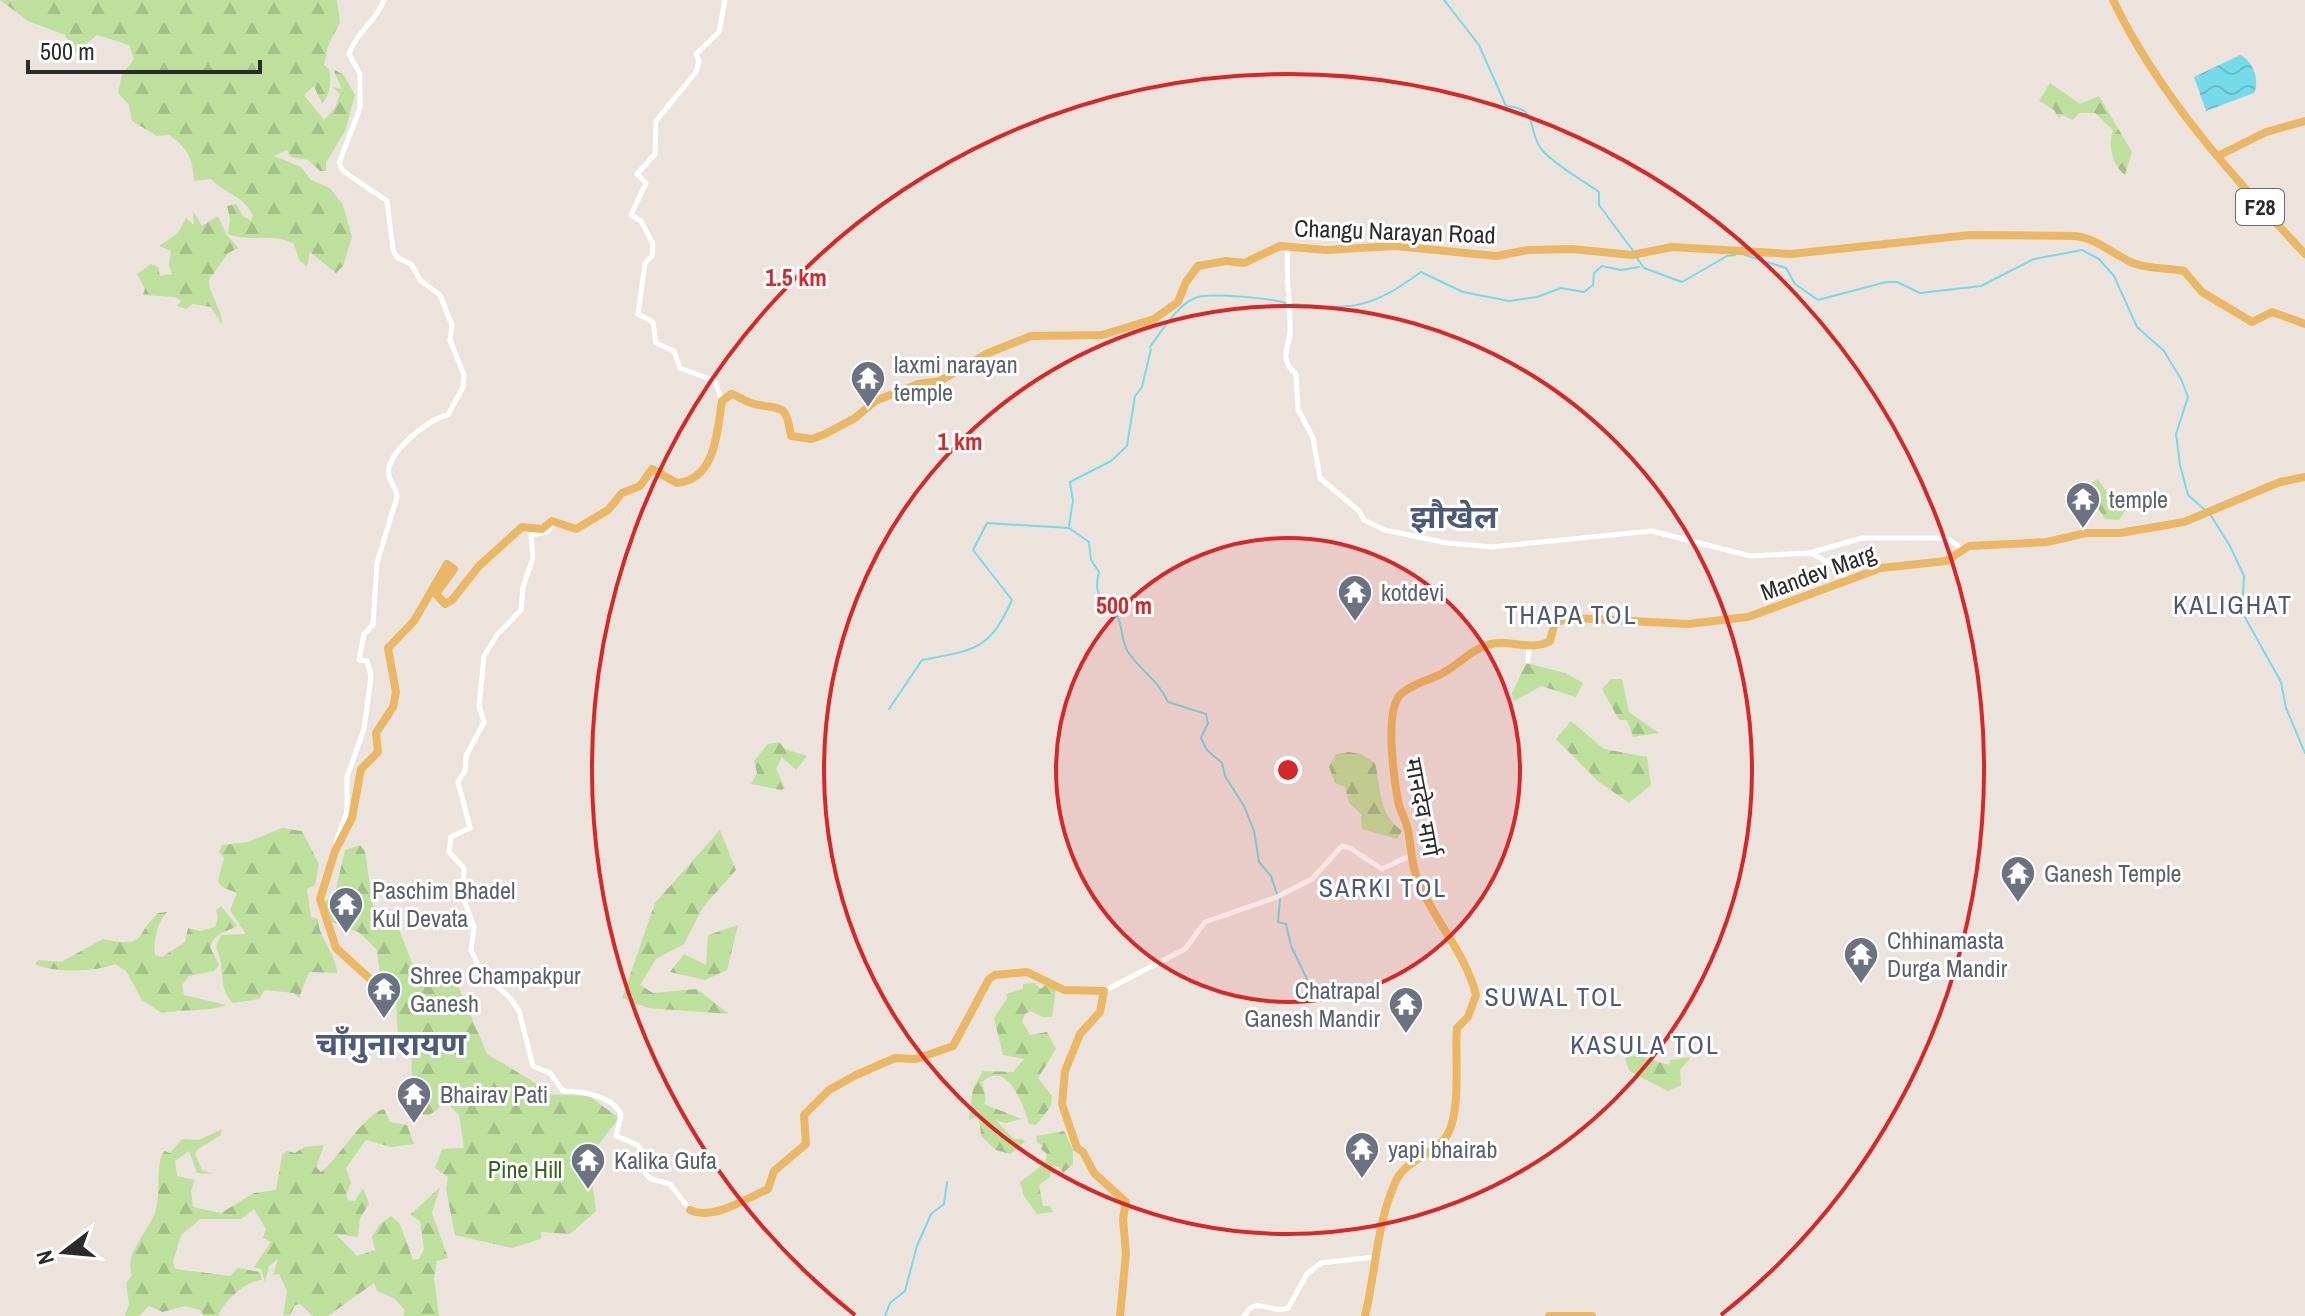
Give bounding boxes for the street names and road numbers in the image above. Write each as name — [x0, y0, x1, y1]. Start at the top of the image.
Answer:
road number: F28 — [2236, 189, 2284, 225]
street label: Changu Narayan Road — [1294, 211, 1496, 251]
street label: Mandev Marg — [1756, 536, 1880, 608]
street label: मानदेव मार्ग — [1398, 755, 1448, 860]

